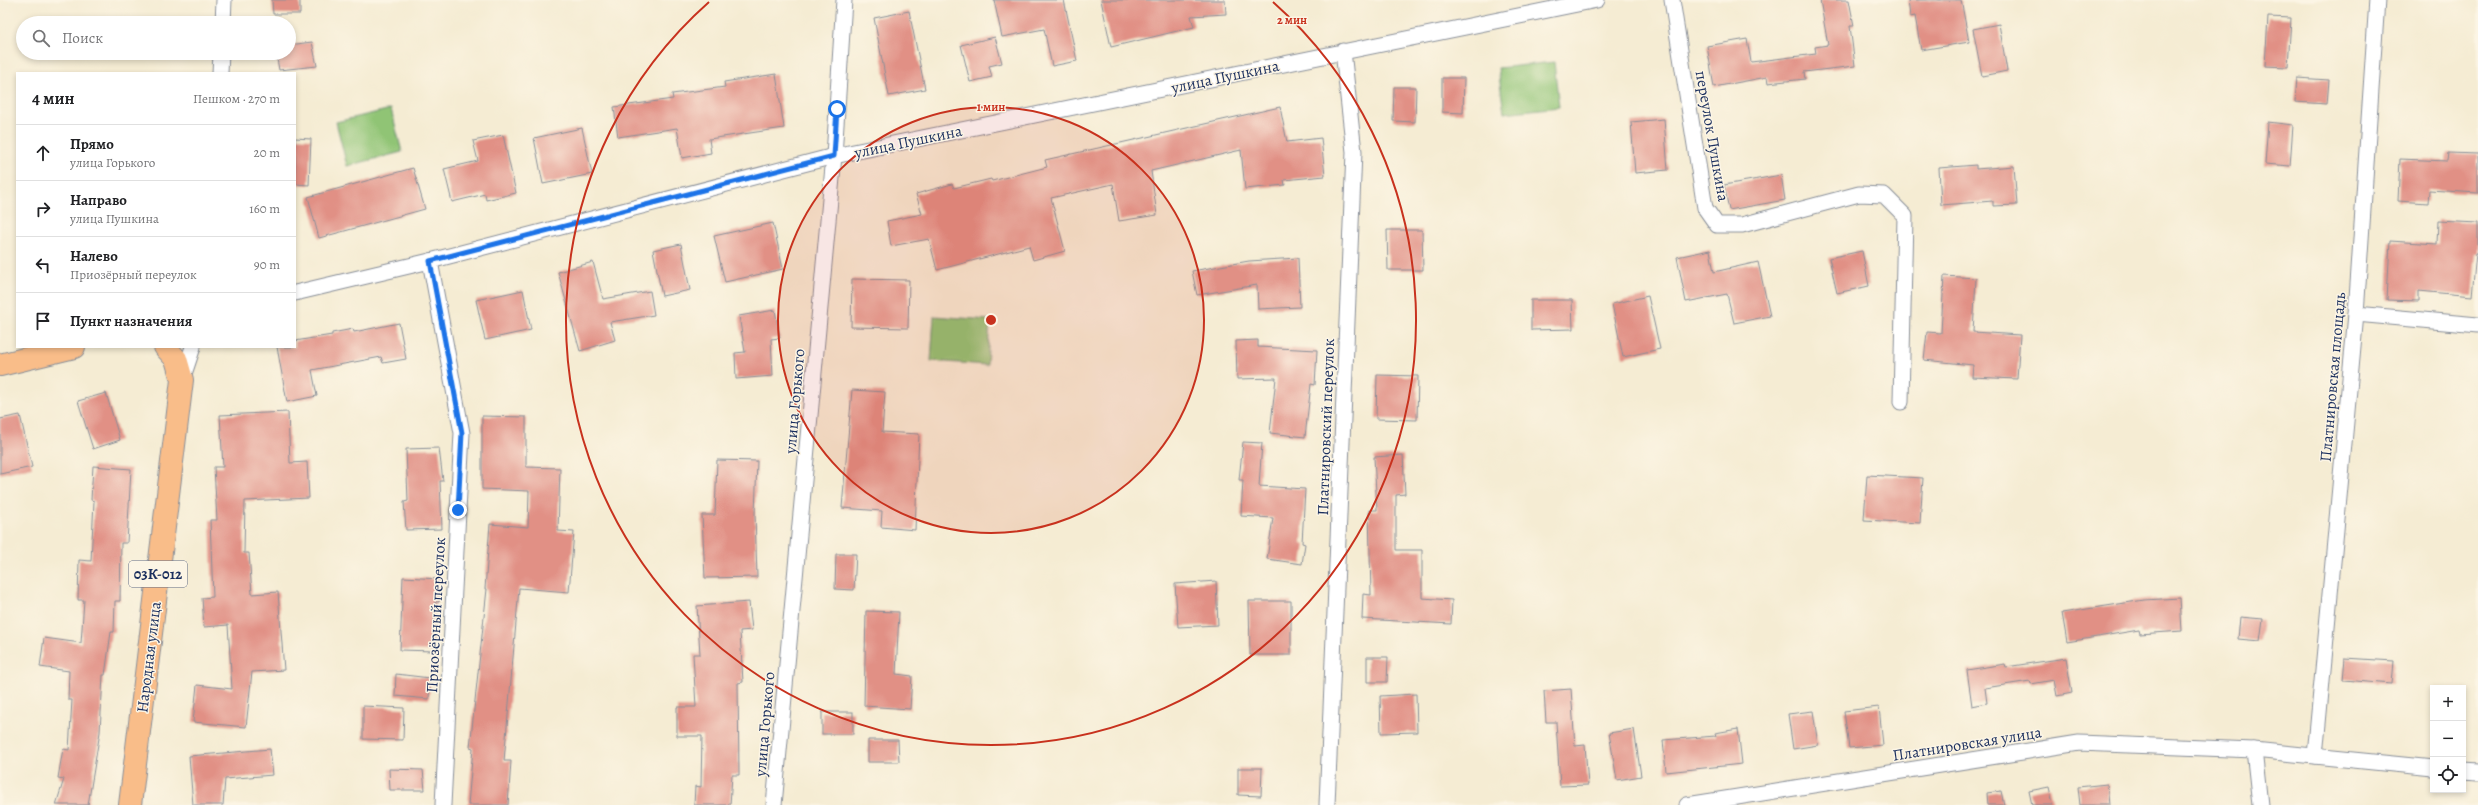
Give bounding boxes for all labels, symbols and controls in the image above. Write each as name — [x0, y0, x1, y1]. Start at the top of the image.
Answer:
text: 2 мин — [1277, 12, 1307, 28]
search box — [16, 16, 296, 60]
icon: search — [30, 27, 52, 49]
text: Поиск — [62, 28, 103, 48]
street label: улица Пушкина — [1168, 55, 1282, 99]
street label: переулок Пушкина — [1690, 69, 1734, 204]
text: 4 мин — [32, 87, 75, 110]
text: Пешком · 270 m — [193, 90, 280, 107]
text: 1 мин — [977, 99, 1005, 115]
route start — [828, 100, 846, 118]
street label: улица Пушкина — [851, 120, 965, 164]
text: Прямо — [70, 134, 114, 154]
icon: ahead — [32, 142, 54, 164]
text: 20 m — [254, 144, 280, 161]
text: улица Горького — [70, 154, 155, 171]
text: Направо — [70, 190, 127, 210]
icon: right — [32, 198, 54, 220]
text: 160 m — [249, 200, 280, 217]
text: улица Пушкина — [70, 210, 159, 227]
text: Налево — [70, 246, 118, 266]
icon: left — [32, 254, 54, 276]
text: 90 m — [254, 256, 280, 273]
text: Приозёрный переулок — [70, 266, 197, 283]
street label: Платнировская площадь — [2315, 291, 2351, 463]
icon: arrive — [32, 310, 54, 332]
text: Пункт назначения — [70, 311, 192, 331]
centre of rings — [984, 313, 998, 327]
street label: Платнировский переулок — [1312, 338, 1340, 516]
street label: улица Горького — [779, 348, 811, 455]
route end — [449, 501, 467, 519]
street label: Приозёрный переулок — [421, 537, 451, 694]
road number: 03К-012 — [129, 561, 187, 587]
street label: Народная улица — [131, 600, 167, 714]
street label: улица Горького — [749, 671, 781, 778]
map controls — [2430, 685, 2466, 793]
button: + — [2430, 685, 2466, 721]
street label: Платнировская улица — [1891, 721, 2044, 767]
button: − — [2430, 721, 2466, 757]
button: locate — [2430, 757, 2466, 793]

